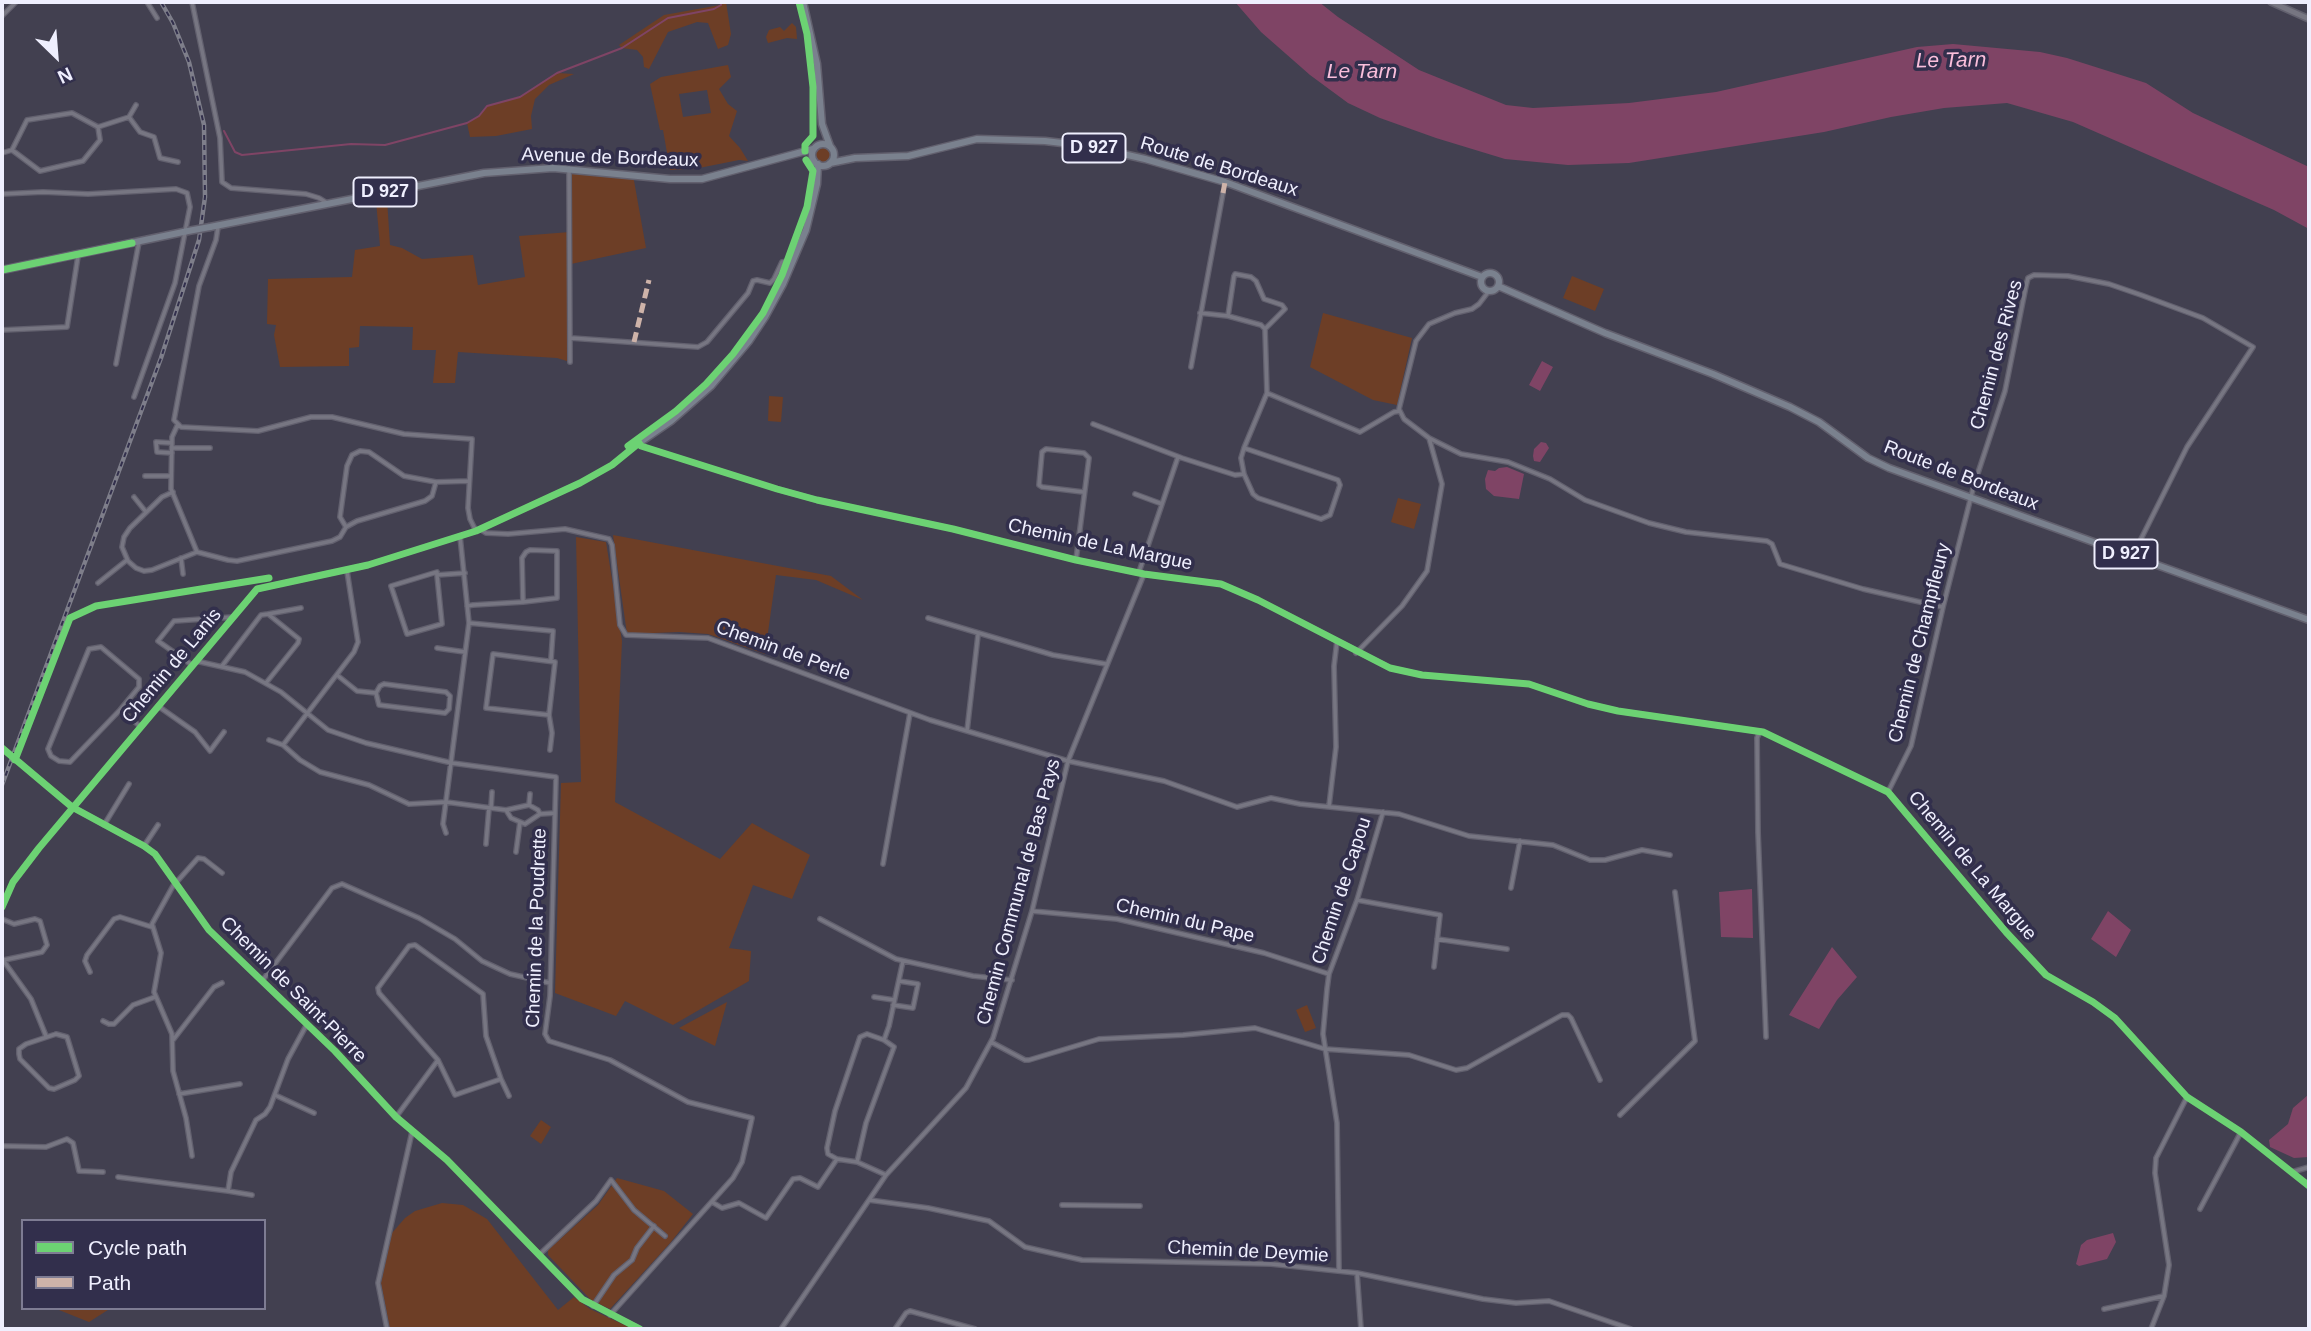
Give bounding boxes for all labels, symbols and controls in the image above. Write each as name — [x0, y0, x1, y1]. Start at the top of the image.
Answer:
north arrow — [21, 21, 91, 91]
water label: Le Tarn — [1916, 48, 1986, 74]
water label: Le Tarn — [1327, 59, 1397, 85]
text: N — [54, 63, 76, 88]
street label: Route de Bordeaux — [1137, 132, 1301, 202]
road number: D 927 — [1062, 134, 1126, 162]
street label: Avenue de Bordeaux — [521, 144, 699, 172]
road number: D 927 — [354, 177, 416, 206]
street label: Chemin des Rives — [1966, 278, 2028, 432]
street label: Route de Bordeaux — [1880, 436, 2042, 516]
street label: Chemin de La Margue — [1006, 514, 1194, 576]
road number: D 927 — [2094, 540, 2158, 568]
street label: Chemin de Champfleury — [1884, 541, 1956, 745]
street label: Chemin de Lanis — [117, 604, 227, 728]
street label: Chemin de Perle — [713, 616, 853, 686]
street label: Chemin Communal de Bas Pays — [972, 756, 1066, 1028]
street label: Chemin de La Margue — [1903, 787, 2041, 945]
street label: Chemin de Capou — [1307, 815, 1377, 967]
street label: Chemin de la Poudrette — [522, 828, 552, 1028]
street label: Chemin du Pape — [1113, 894, 1257, 948]
street label: Chemin de Saint-Pierre — [215, 912, 371, 1068]
legend — [21, 1219, 266, 1310]
text: Cycle path — [88, 1236, 187, 1259]
street label: Chemin de Deymie — [1167, 1236, 1329, 1268]
text: Path — [88, 1271, 131, 1294]

